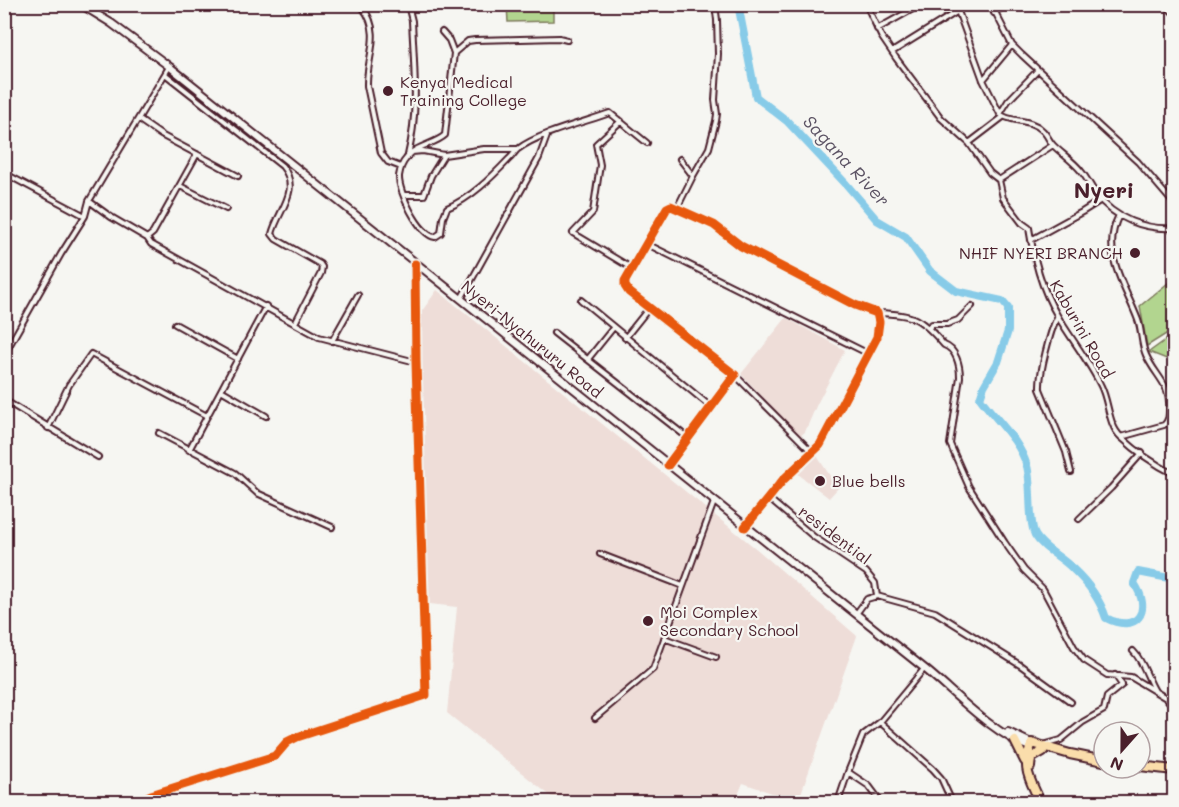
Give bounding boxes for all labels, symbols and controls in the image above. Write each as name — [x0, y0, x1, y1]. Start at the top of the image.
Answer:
place label: Kenya Medical Training College — [400, 71, 527, 110]
marker: Kenya Medical Training College — [381, 84, 395, 98]
water label: Sagana River — [798, 109, 895, 211]
district label: Nyeri — [1074, 175, 1134, 204]
place label: NHIF NYERI BRANCH — [959, 242, 1123, 263]
marker: NHIF NYERI BRANCH — [1128, 246, 1142, 260]
street label: Nyeri-Nyahururu Road — [457, 275, 607, 402]
street label: Kaburini Road — [1046, 276, 1119, 382]
place label: Blue bells — [832, 470, 906, 491]
marker: Blue bells — [813, 474, 827, 488]
street label: residential — [795, 501, 876, 569]
place label: Moi Complex Secondary School — [660, 601, 799, 640]
marker: Moi Complex Secondary School — [641, 614, 655, 628]
north arrow — [1092, 720, 1152, 780]
text: N — [1107, 752, 1126, 776]

